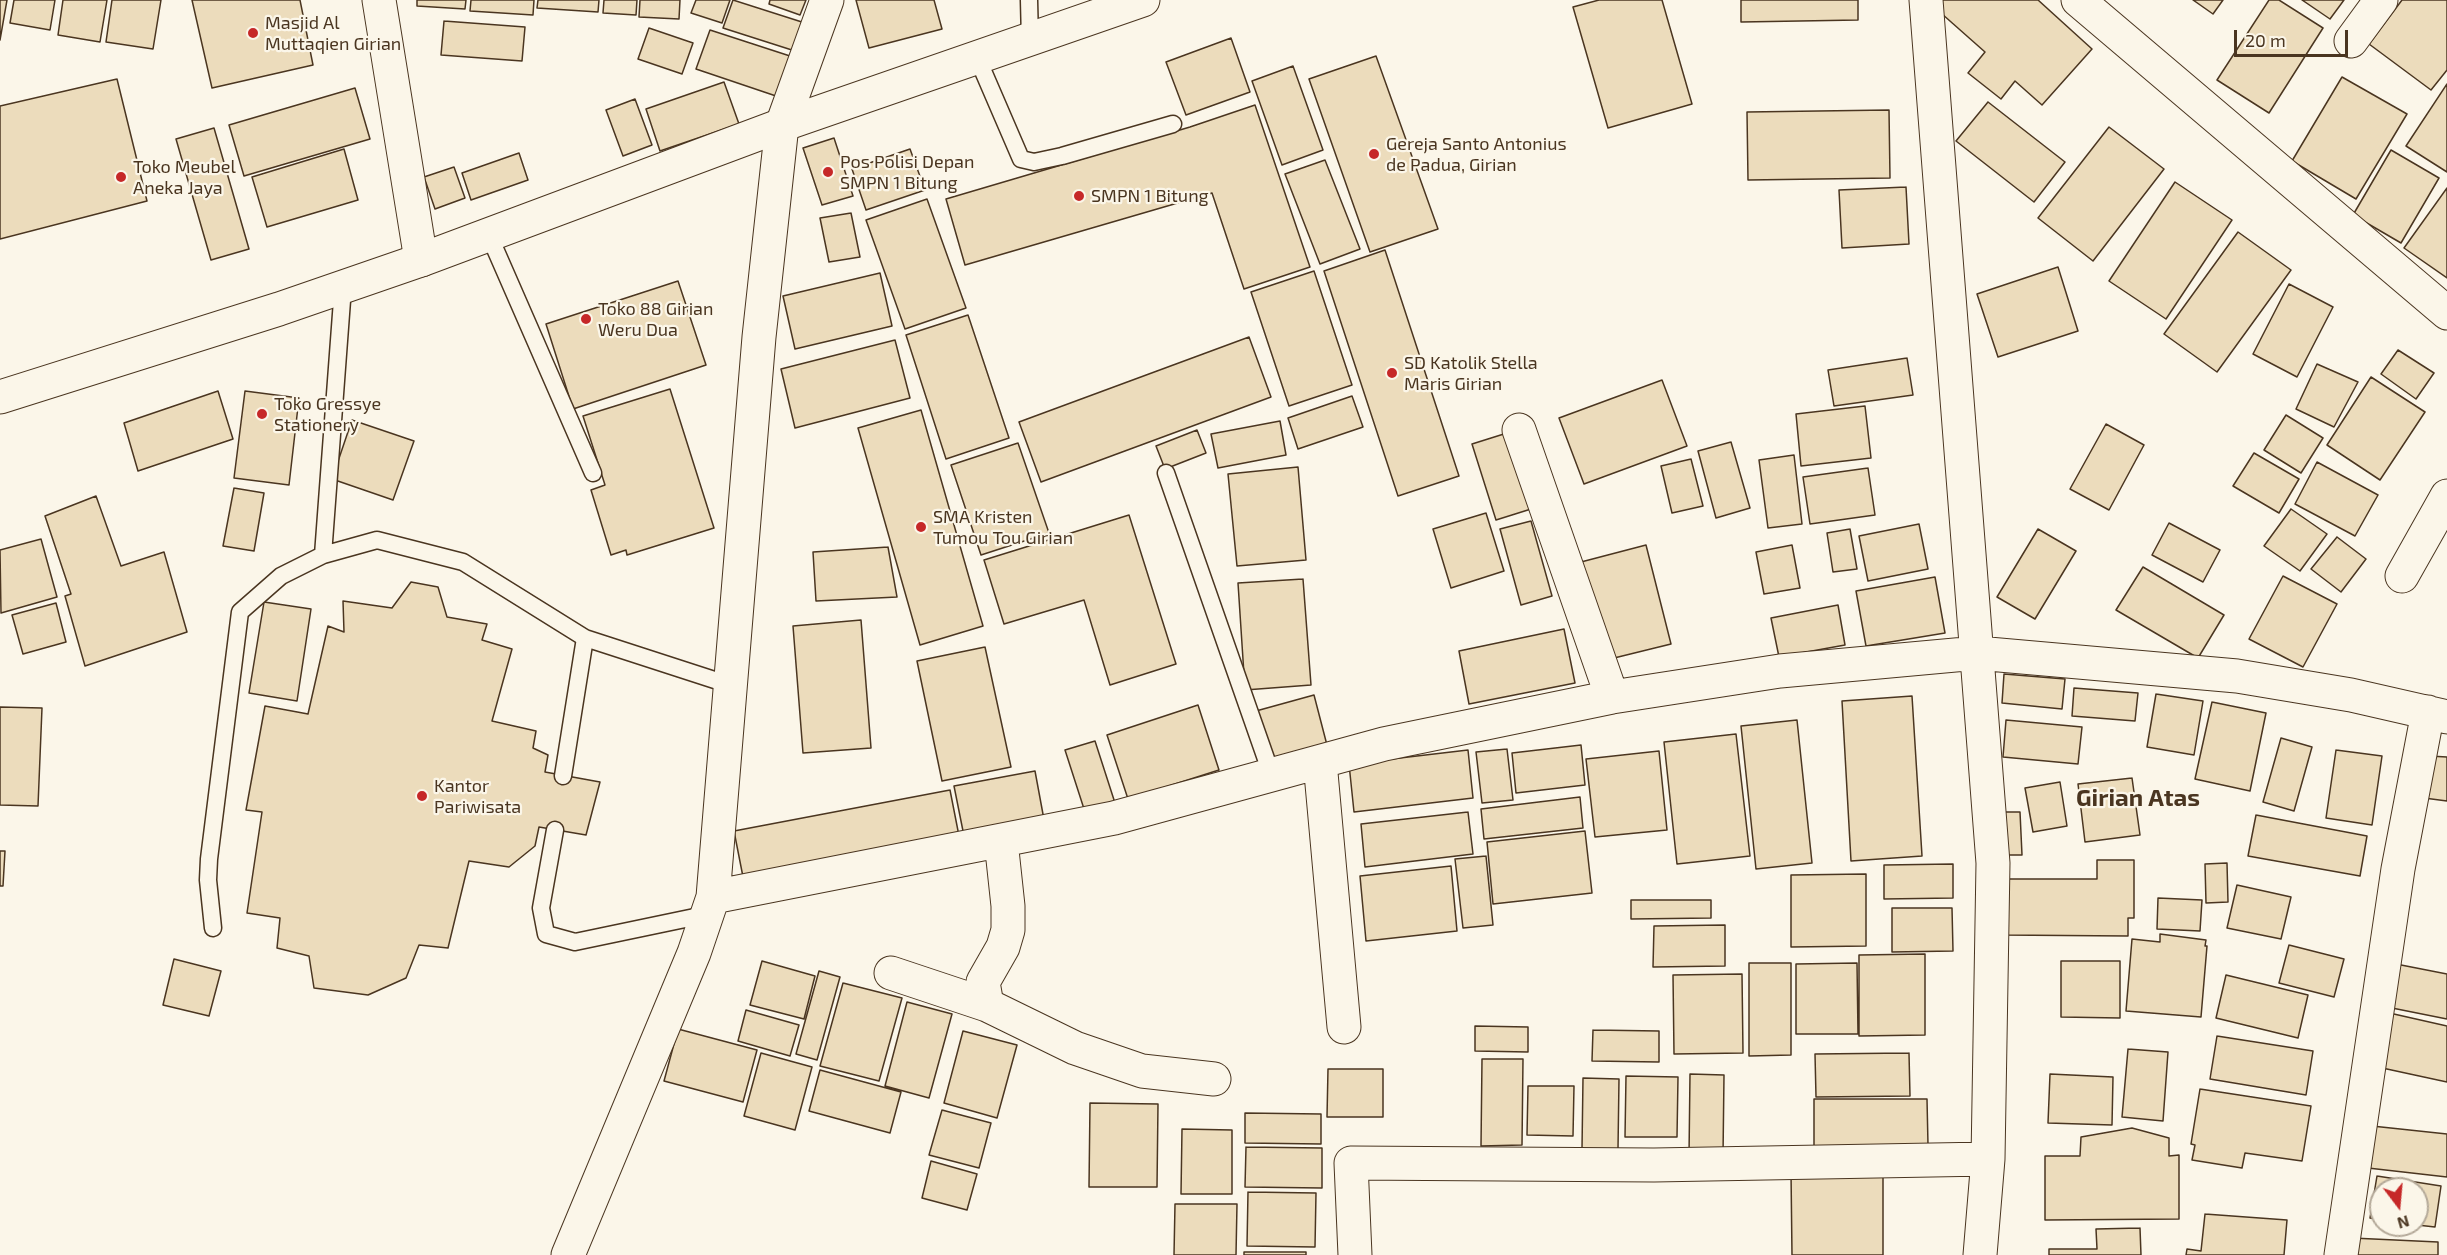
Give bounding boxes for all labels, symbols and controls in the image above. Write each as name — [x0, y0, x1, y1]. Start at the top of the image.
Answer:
place label: Masjid Al Muttaqien Girian — [265, 12, 401, 54]
scale bar — [2237, 18, 2351, 56]
marker: Masjid Al Muttaqien Girian — [246, 26, 260, 40]
text: 20 m — [2245, 29, 2286, 51]
place label: Gereja Santo Antonius de Padua, Girian — [1386, 133, 1567, 176]
marker: Gereja Santo Antonius de Padua, Girian — [1367, 147, 1381, 161]
place label: Pos Polisi Depan SMPN 1 Bitung — [840, 151, 974, 194]
place label: Toko Meubel Aneka Jaya — [133, 156, 236, 198]
marker: Pos Polisi Depan SMPN 1 Bitung — [821, 165, 835, 179]
marker: Toko Meubel Aneka Jaya — [114, 170, 128, 184]
place label: SMPN 1 Bitung — [1091, 185, 1209, 207]
marker: SMPN 1 Bitung — [1072, 189, 1086, 203]
place label: Toko 88 Girian Weru Dua — [598, 298, 713, 340]
marker: Toko 88 Girian Weru Dua — [579, 312, 593, 326]
place label: SD Katolik Stella Maris Girian — [1404, 352, 1538, 394]
marker: SD Katolik Stella Maris Girian — [1385, 366, 1399, 380]
place label: Toko Gressye Stationery — [274, 393, 381, 436]
marker: Toko Gressye Stationery — [255, 407, 269, 421]
place label: SMA Kristen Tumou Tou Girian — [933, 506, 1073, 548]
marker: SMA Kristen Tumou Tou Girian — [914, 520, 928, 534]
place label: Kantor Pariwisata — [434, 775, 521, 818]
district label: Girian Atas — [2076, 784, 2200, 812]
marker: Kantor Pariwisata — [415, 789, 429, 803]
north arrow — [2369, 1177, 2429, 1237]
text: N — [2395, 1212, 2412, 1234]

